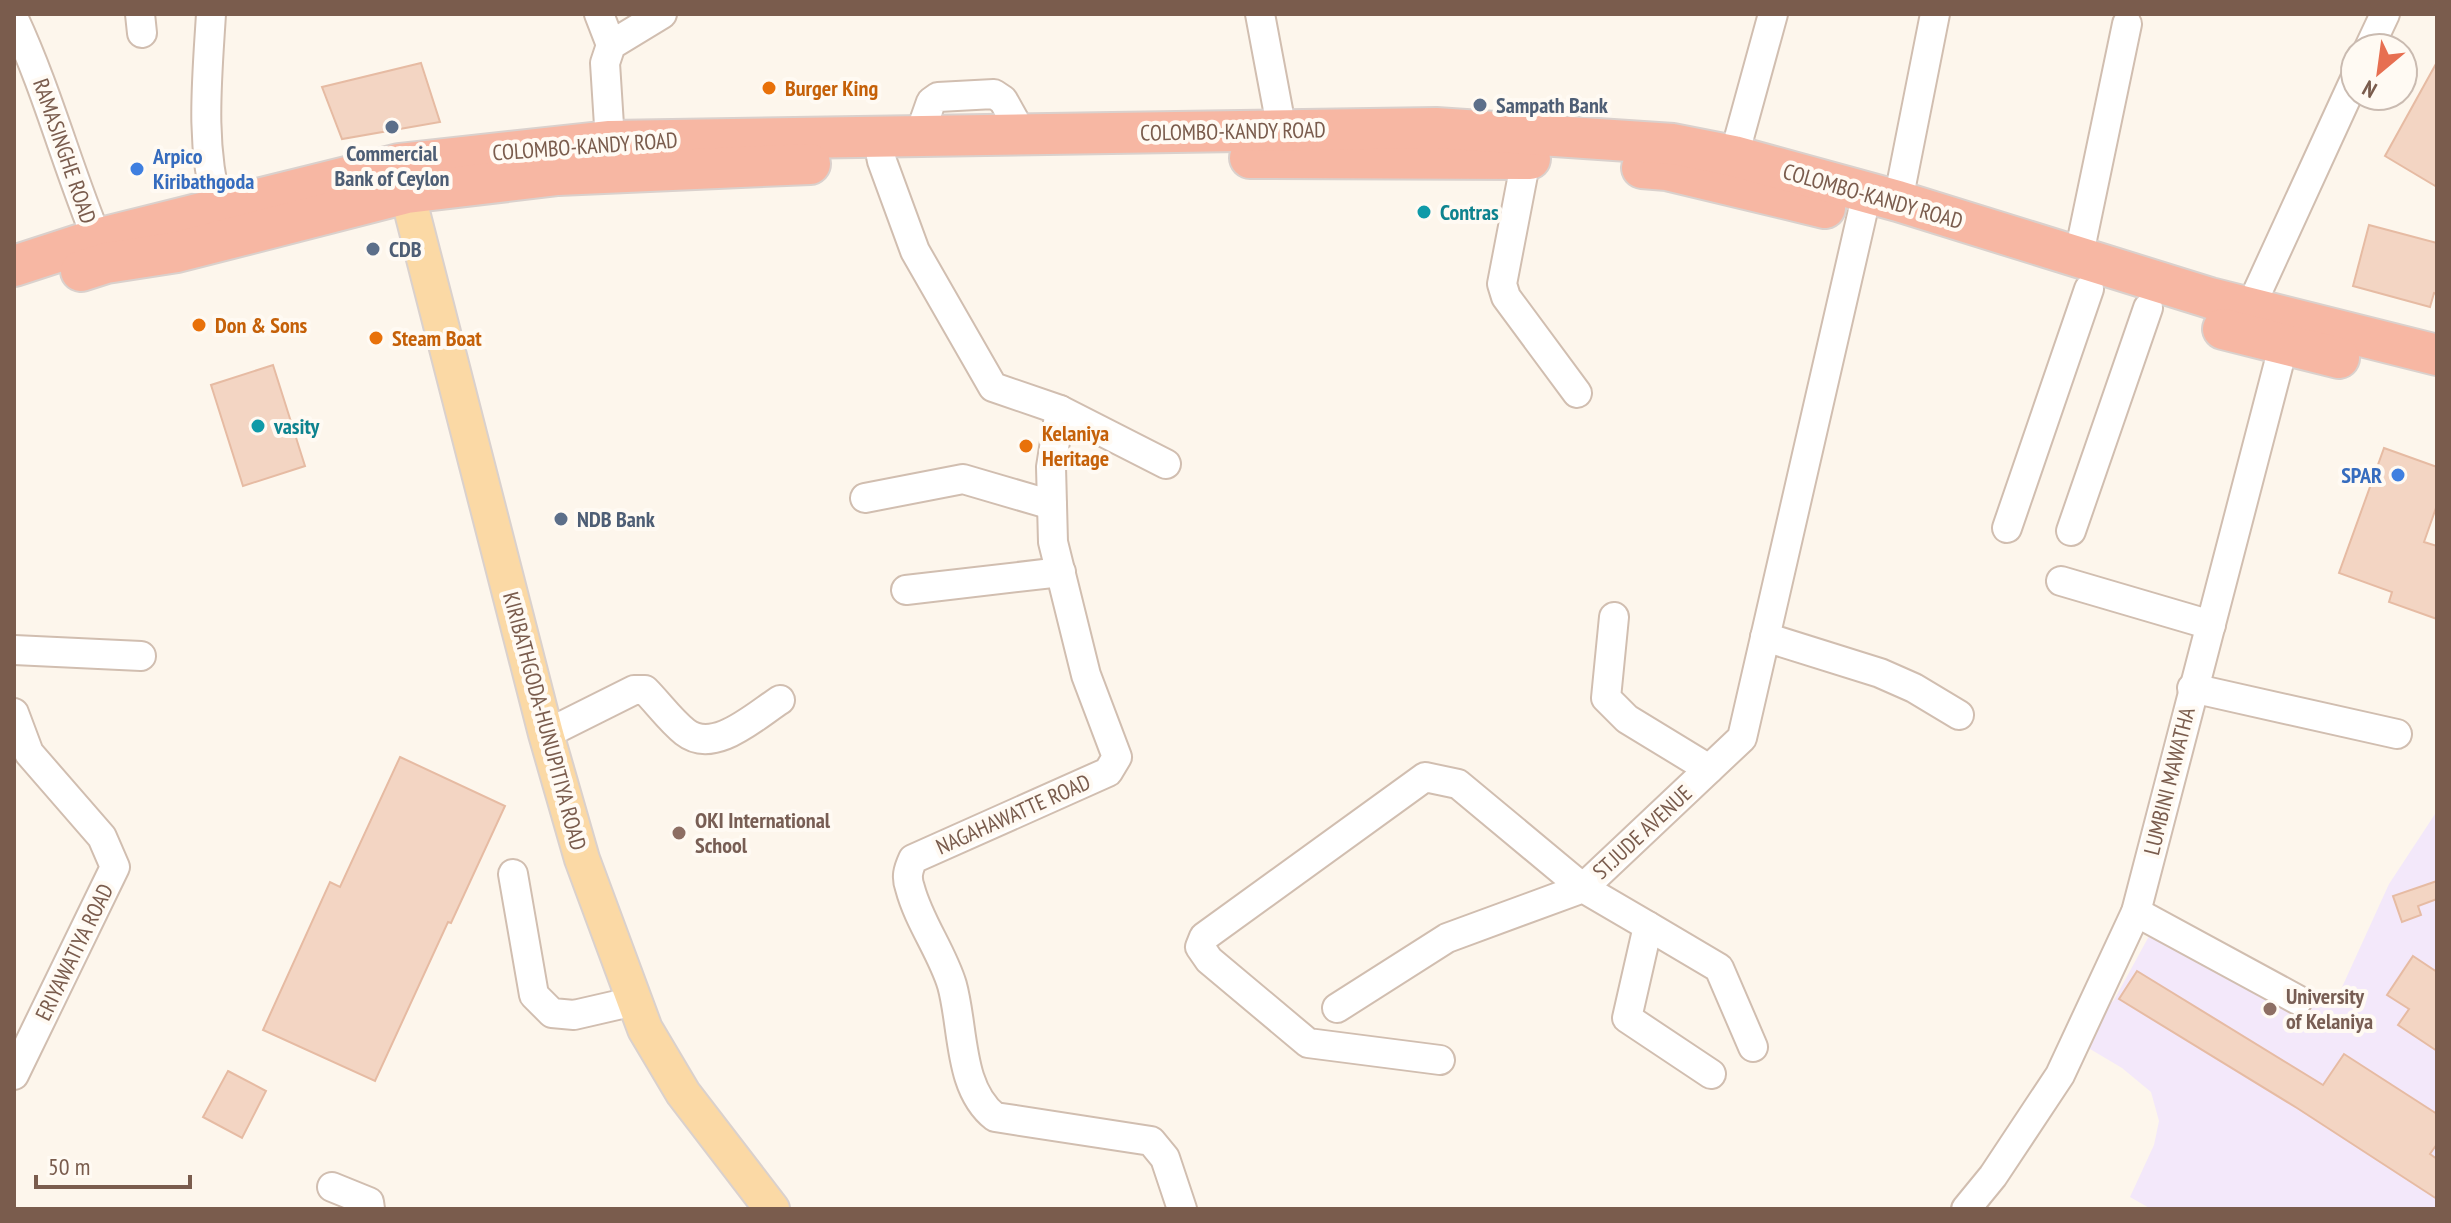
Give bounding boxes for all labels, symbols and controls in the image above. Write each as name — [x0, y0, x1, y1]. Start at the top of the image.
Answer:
north arrow — [2339, 32, 2419, 112]
place label: Burger King — [785, 74, 878, 102]
text: N — [2357, 74, 2381, 105]
street label: RAMASINGHE ROAD — [27, 75, 103, 227]
marker: Burger King — [760, 79, 778, 97]
place label: Sampath Bank — [1496, 91, 1609, 119]
marker: Sampath Bank — [1471, 96, 1489, 114]
street label: COLOMBO-KANDY ROAD — [1140, 115, 1326, 147]
marker: Commercial Bank of Ceylon — [383, 118, 401, 136]
street label: COLOMBO-KANDY ROAD — [491, 126, 679, 166]
place label: Commercial Bank of Ceylon — [335, 139, 450, 192]
place label: Arpico Kiribathgoda — [152, 142, 254, 195]
street label: COLOMBO-KANDY ROAD — [1780, 157, 1966, 235]
marker: Arpico Kiribathgoda — [128, 160, 146, 178]
place label: Contras — [1440, 198, 1499, 226]
marker: Contras — [1415, 203, 1433, 221]
place label: CDB — [389, 235, 422, 263]
marker: CDB — [364, 240, 382, 258]
place label: Don & Sons — [215, 311, 308, 339]
marker: Don & Sons — [190, 316, 208, 334]
place label: Steam Boat — [392, 324, 482, 352]
marker: Steam Boat — [367, 329, 385, 347]
place label: vasity — [273, 412, 320, 440]
marker: vasity — [249, 417, 267, 435]
place label: Kelaniya Heritage — [1042, 419, 1109, 472]
marker: Kelaniya Heritage — [1017, 437, 1035, 455]
place label: SPAR — [2341, 461, 2382, 489]
marker: SPAR — [2389, 466, 2407, 484]
place label: NDB Bank — [577, 505, 656, 533]
marker: NDB Bank — [552, 510, 570, 528]
street label: KIRIBATHGODA-HUNUPITIYA ROAD — [497, 589, 593, 853]
street label: LUMBINI MAWATHA — [2137, 704, 2201, 858]
street label: NAGAHAWATTE ROAD — [932, 767, 1094, 861]
street label: ST.JUDE AVENUE — [1587, 779, 1697, 885]
place label: OKI International School — [695, 806, 831, 859]
marker: OKI International School — [670, 824, 688, 842]
street label: ERIYAWATIYA ROAD — [29, 879, 119, 1025]
place label: University of Kelaniya — [2286, 982, 2373, 1035]
marker: University of Kelaniya — [2261, 1000, 2279, 1018]
scale bar — [36, 1139, 190, 1189]
text: 50 m — [48, 1151, 90, 1182]

